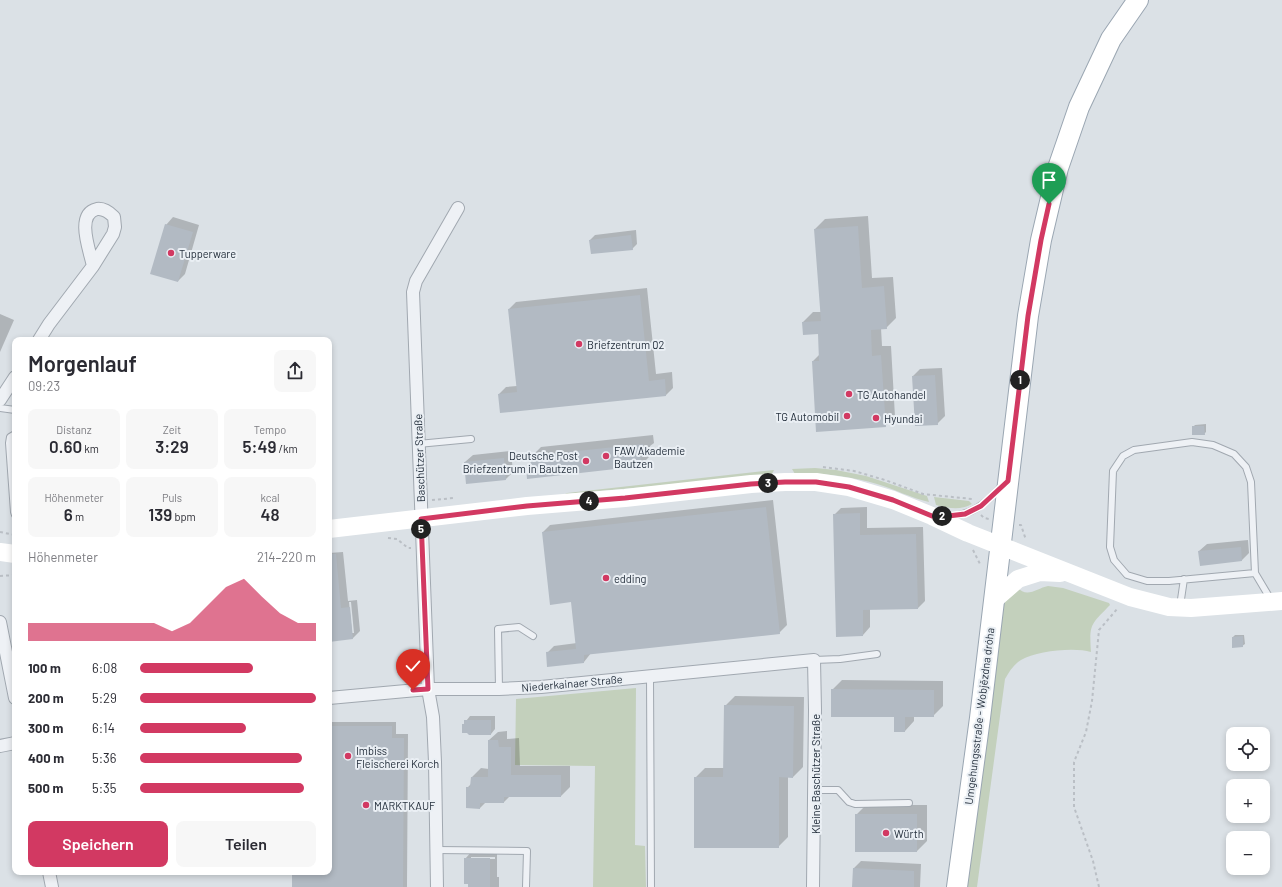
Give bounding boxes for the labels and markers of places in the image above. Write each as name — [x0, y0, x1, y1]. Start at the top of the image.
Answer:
pin — [1032, 163, 1066, 204]
place label: Tupperware — [179, 247, 236, 260]
marker: Tupperware — [166, 248, 176, 258]
place label: Briefzentrum 02 — [587, 338, 665, 351]
marker: Briefzentrum 02 — [574, 339, 584, 349]
pin: 1 — [1010, 370, 1030, 390]
place label: TG Autohandel — [857, 388, 926, 401]
marker: TG Autohandel — [844, 389, 854, 399]
place label: TG Automobil — [776, 410, 839, 423]
marker: TG Automobil — [842, 411, 852, 421]
place label: Hyundai — [884, 412, 923, 425]
marker: Hyundai — [871, 413, 881, 423]
place label: FAW Akademie Bautzen — [614, 444, 685, 470]
place label: Deutsche Post Briefzentrum in Bautzen — [463, 449, 578, 475]
marker: FAW Akademie Bautzen — [601, 451, 611, 461]
marker: Deutsche Post Briefzentrum in Bautzen — [581, 456, 591, 466]
pin: 3 — [758, 473, 778, 493]
pin: 4 — [579, 491, 599, 511]
pin: 2 — [932, 506, 952, 526]
pin: 5 — [411, 519, 431, 539]
place label: edding — [614, 572, 647, 585]
marker: edding — [601, 573, 611, 583]
pin — [396, 649, 430, 690]
place label: Imbiss Fleischerei Korch — [356, 744, 439, 770]
marker: Imbiss Fleischerei Korch — [343, 751, 353, 761]
place label: MARKTKAUF — [374, 799, 435, 812]
marker: MARKTKAUF — [361, 800, 371, 810]
place label: Würth — [894, 827, 924, 840]
marker: Würth — [881, 828, 891, 838]

